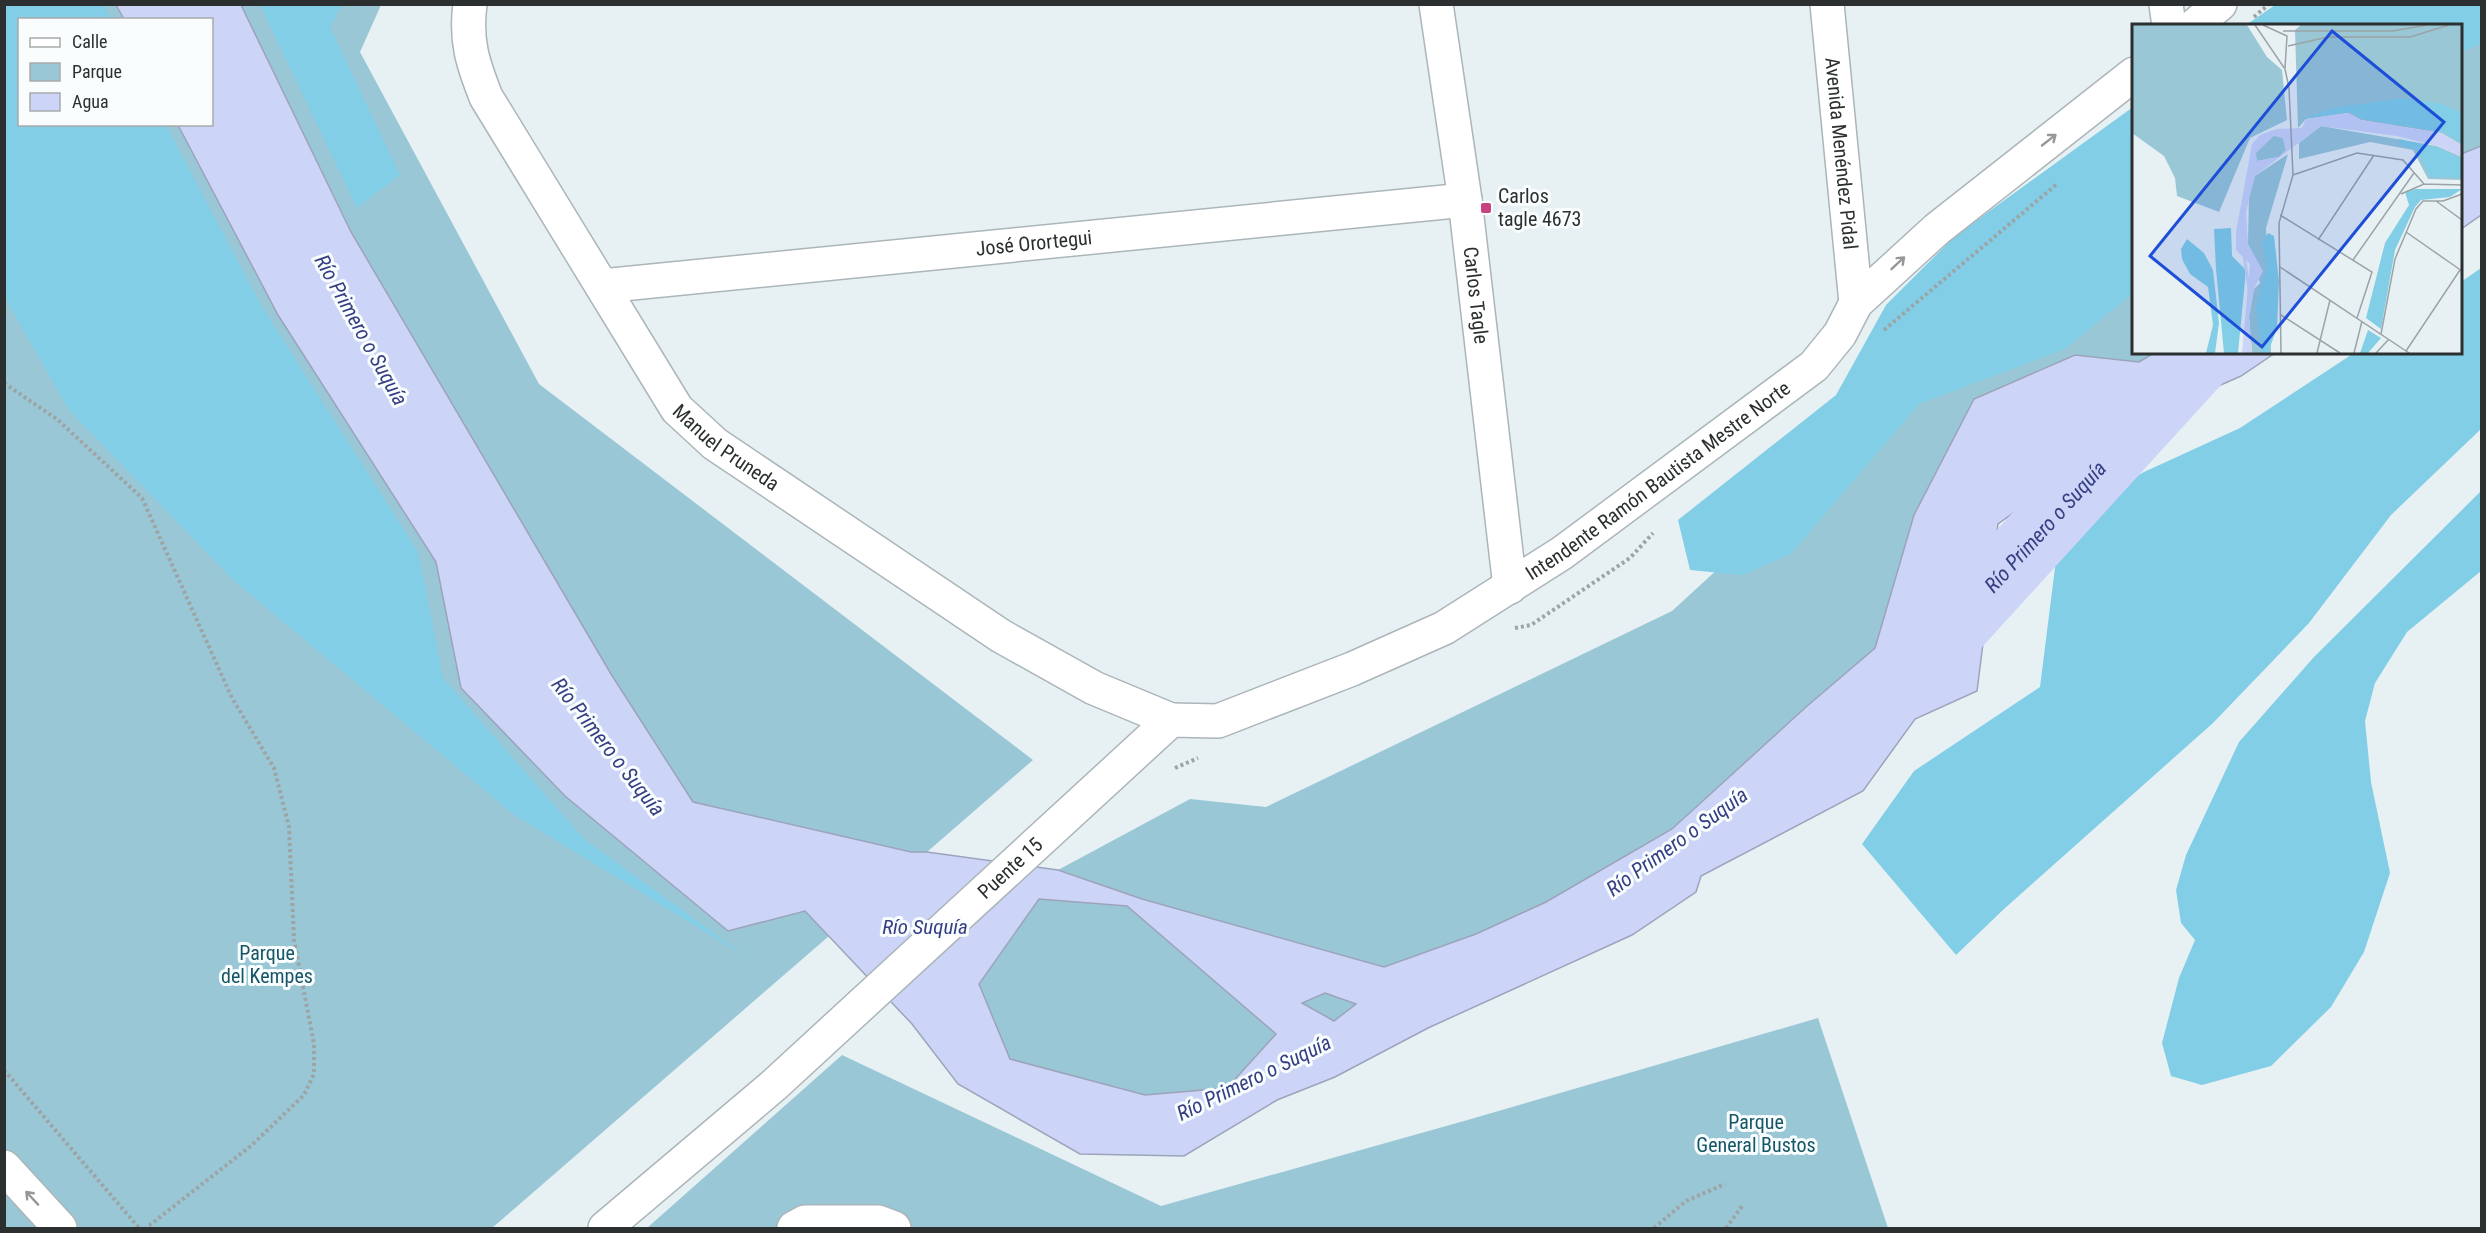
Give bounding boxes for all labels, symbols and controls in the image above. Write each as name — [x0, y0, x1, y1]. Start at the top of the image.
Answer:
legend — [18, 18, 213, 126]
inset map — [2132, 24, 2462, 354]
text: Calle — [72, 31, 108, 52]
street label: Avenida Menéndez Pidal — [1820, 56, 1863, 250]
text: Parque — [72, 61, 122, 82]
text: Agua — [72, 91, 109, 112]
one-way arrow — [2041, 133, 2057, 146]
place label: Carlos tagle 4673 — [1498, 184, 1581, 231]
marker: Carlos tagle 4673 — [1479, 201, 1493, 215]
street label: José Orortegui — [975, 225, 1093, 261]
street label: Carlos Tagle — [1459, 245, 1494, 345]
water label: Río Primero o Suquía — [310, 250, 412, 410]
one-way arrow — [1891, 256, 1906, 270]
street label: Intendente Ramón Bautista Mestre Norte — [1521, 376, 1795, 585]
street label: Manuel Pruneda — [668, 399, 784, 496]
water label: Río Primero o Suquía — [1980, 456, 2111, 597]
water label: Río Primero o Suquía — [547, 673, 669, 821]
water label: Río Primero o Suquía — [1602, 783, 1752, 901]
street label: Puente 15 — [973, 832, 1047, 904]
water label: Río Suquía — [882, 915, 968, 939]
park label: Parque del Kempes — [221, 941, 313, 988]
water label: Río Primero o Suquía — [1173, 1030, 1335, 1126]
park label: Parque General Bustos — [1696, 1110, 1816, 1157]
one-way arrow — [25, 1191, 39, 1206]

